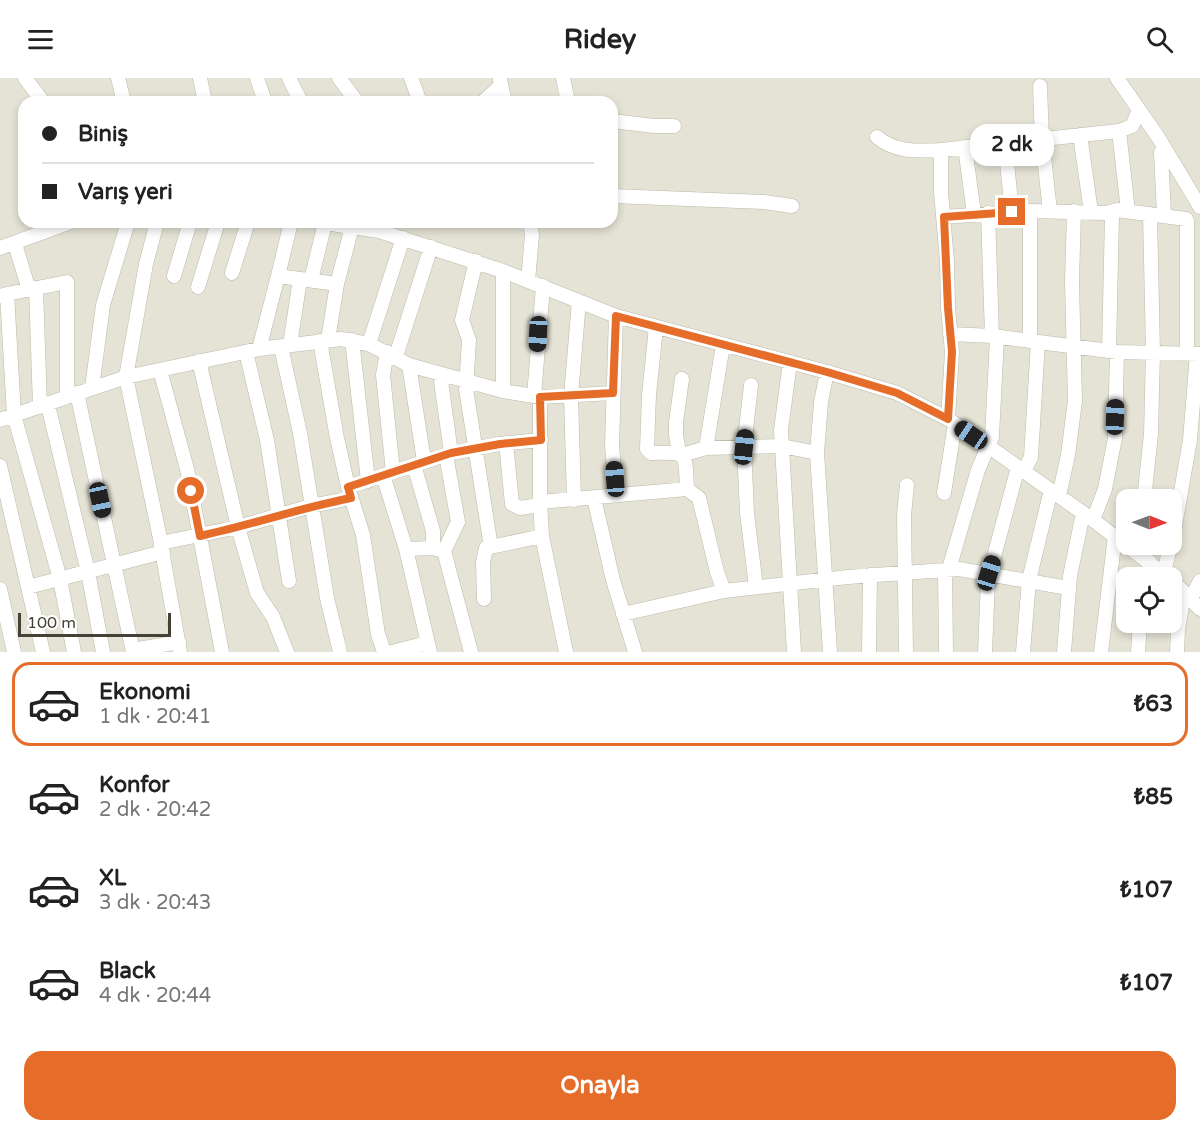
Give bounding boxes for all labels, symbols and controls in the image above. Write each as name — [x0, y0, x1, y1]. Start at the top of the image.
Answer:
icon: menu — [24, 23, 57, 56]
text: Ridey — [564, 23, 636, 56]
icon: search — [1143, 23, 1176, 56]
text: Biniş — [78, 121, 128, 147]
callout: 2 dk — [970, 125, 1054, 167]
text: 2 dk — [991, 133, 1033, 157]
text: Varış yeri — [78, 179, 173, 205]
route end — [998, 198, 1025, 225]
car — [528, 316, 548, 352]
car — [1105, 399, 1125, 435]
car — [951, 417, 991, 453]
car — [733, 428, 755, 466]
car — [605, 460, 625, 498]
route start — [177, 477, 204, 504]
car — [87, 481, 113, 519]
north arrow — [1116, 489, 1182, 555]
map controls — [1116, 489, 1182, 633]
car — [975, 553, 1003, 593]
button: locate — [1116, 567, 1182, 633]
scale bar — [18, 610, 171, 638]
text: 100 m — [27, 613, 76, 633]
icon: car — [27, 677, 81, 731]
text: Ekonomi — [99, 679, 191, 705]
text: ₺63 — [1134, 691, 1173, 717]
text: 1 dk · 20:41 — [99, 705, 211, 729]
icon: car — [27, 770, 81, 824]
text: Konfor — [99, 772, 170, 798]
text: ₺85 — [1134, 784, 1173, 810]
text: 2 dk · 20:42 — [99, 798, 211, 822]
icon: car — [27, 863, 81, 917]
text: XL — [99, 865, 126, 891]
text: ₺107 — [1120, 877, 1173, 903]
text: 3 dk · 20:43 — [99, 891, 211, 915]
icon: car — [27, 956, 81, 1010]
text: Black — [99, 958, 156, 984]
text: ₺107 — [1120, 970, 1173, 996]
text: 4 dk · 20:44 — [99, 984, 211, 1008]
button: Onayla — [24, 1051, 1176, 1120]

